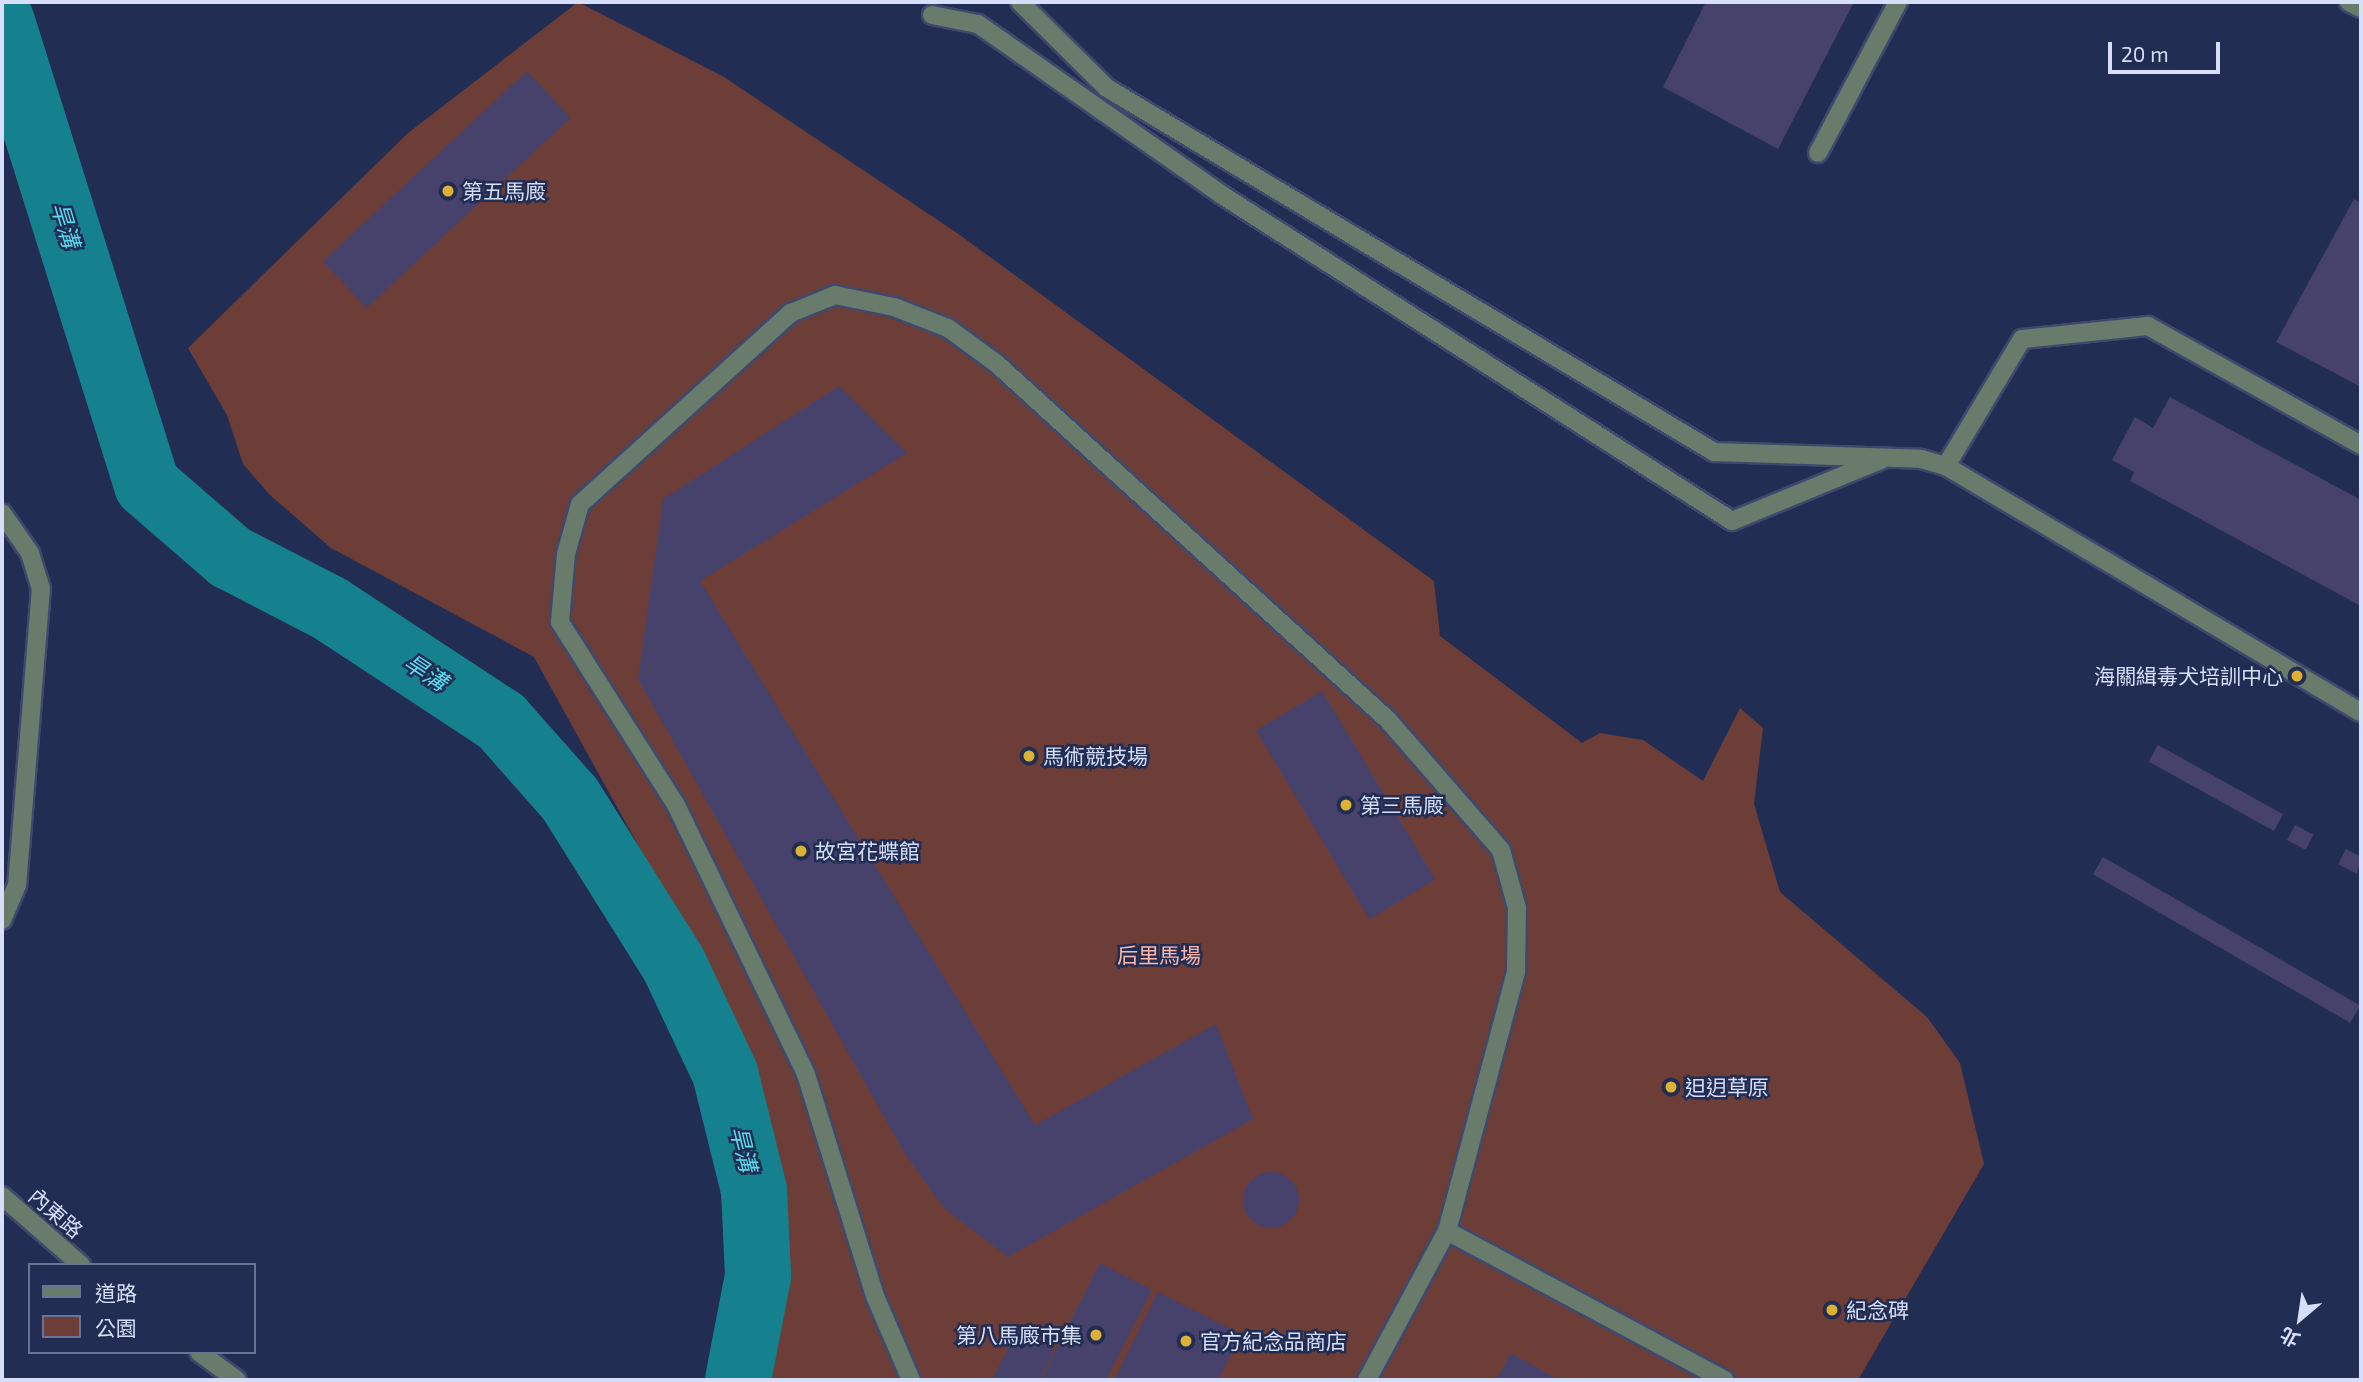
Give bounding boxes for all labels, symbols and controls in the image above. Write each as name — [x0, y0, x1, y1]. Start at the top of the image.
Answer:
scale bar — [2111, 28, 2223, 72]
text: 20 m — [2121, 41, 2169, 66]
place label: 第五馬廄 — [462, 178, 546, 204]
marker: 第五馬廄 — [440, 183, 456, 199]
water label: 旱溝 — [46, 199, 86, 251]
water label: 旱溝 — [399, 648, 453, 696]
place label: 海關緝毒犬培訓中心 — [2094, 663, 2283, 689]
marker: 海關緝毒犬培訓中心 — [2289, 668, 2305, 684]
place label: 馬術競技場 — [1043, 743, 1148, 769]
marker: 馬術競技場 — [1021, 748, 1037, 764]
place label: 第三馬廄 — [1360, 792, 1444, 818]
marker: 第三馬廄 — [1338, 797, 1354, 813]
place label: 故宮花蝶館 — [815, 838, 920, 864]
marker: 故宮花蝶館 — [793, 843, 809, 859]
park label: 后里馬場 — [1117, 942, 1201, 968]
place label: 𨑨迌草原 — [1685, 1074, 1769, 1100]
marker: 𨑨迌草原 — [1663, 1079, 1679, 1095]
water label: 旱溝 — [725, 1123, 763, 1175]
street label: 內東路 — [24, 1183, 88, 1243]
legend — [28, 1263, 256, 1354]
text: 道路 — [95, 1280, 137, 1305]
north arrow — [2265, 1284, 2335, 1354]
place label: 紀念碑 — [1846, 1297, 1909, 1323]
marker: 紀念碑 — [1824, 1302, 1840, 1318]
text: 公園 — [95, 1315, 137, 1340]
place label: 第八馬廄市集 — [956, 1322, 1082, 1348]
text: 北 — [2276, 1323, 2303, 1352]
marker: 第八馬廄市集 — [1088, 1327, 1104, 1343]
place label: 官方紀念品商店 — [1200, 1328, 1347, 1354]
marker: 官方紀念品商店 — [1178, 1333, 1194, 1349]

